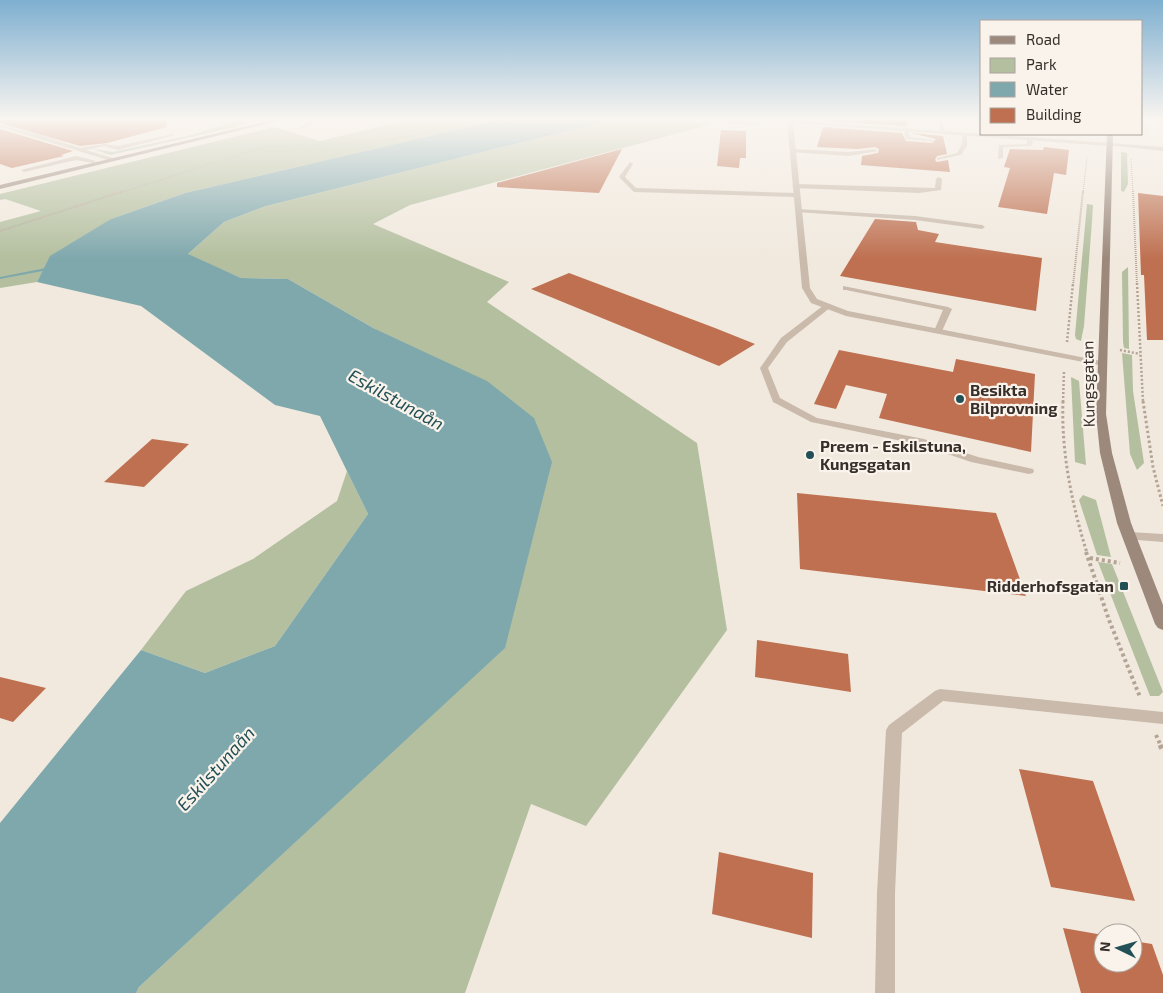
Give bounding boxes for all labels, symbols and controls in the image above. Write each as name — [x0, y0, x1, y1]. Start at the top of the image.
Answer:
legend — [980, 20, 1143, 135]
text: Road — [1026, 30, 1061, 48]
text: Park — [1026, 55, 1057, 73]
text: Water — [1026, 80, 1068, 98]
text: Building — [1026, 105, 1082, 123]
street label: Kungsgatan — [1077, 341, 1098, 428]
water label: Eskilstunaån — [345, 364, 448, 434]
place label: Besikta Bilprovning — [970, 380, 1058, 417]
marker: Besikta Bilprovning — [954, 393, 966, 405]
place label: Preem - Eskilstuna, Kungsgatan — [820, 436, 966, 473]
marker: Preem - Eskilstuna, Kungsgatan — [804, 449, 816, 461]
place label: Ridderhofsgatan — [987, 576, 1114, 595]
marker: Ridderhofsgatan — [1118, 580, 1130, 592]
water label: Eskilstunaån — [172, 722, 259, 815]
north arrow — [1093, 923, 1143, 973]
text: N — [1096, 941, 1113, 953]

